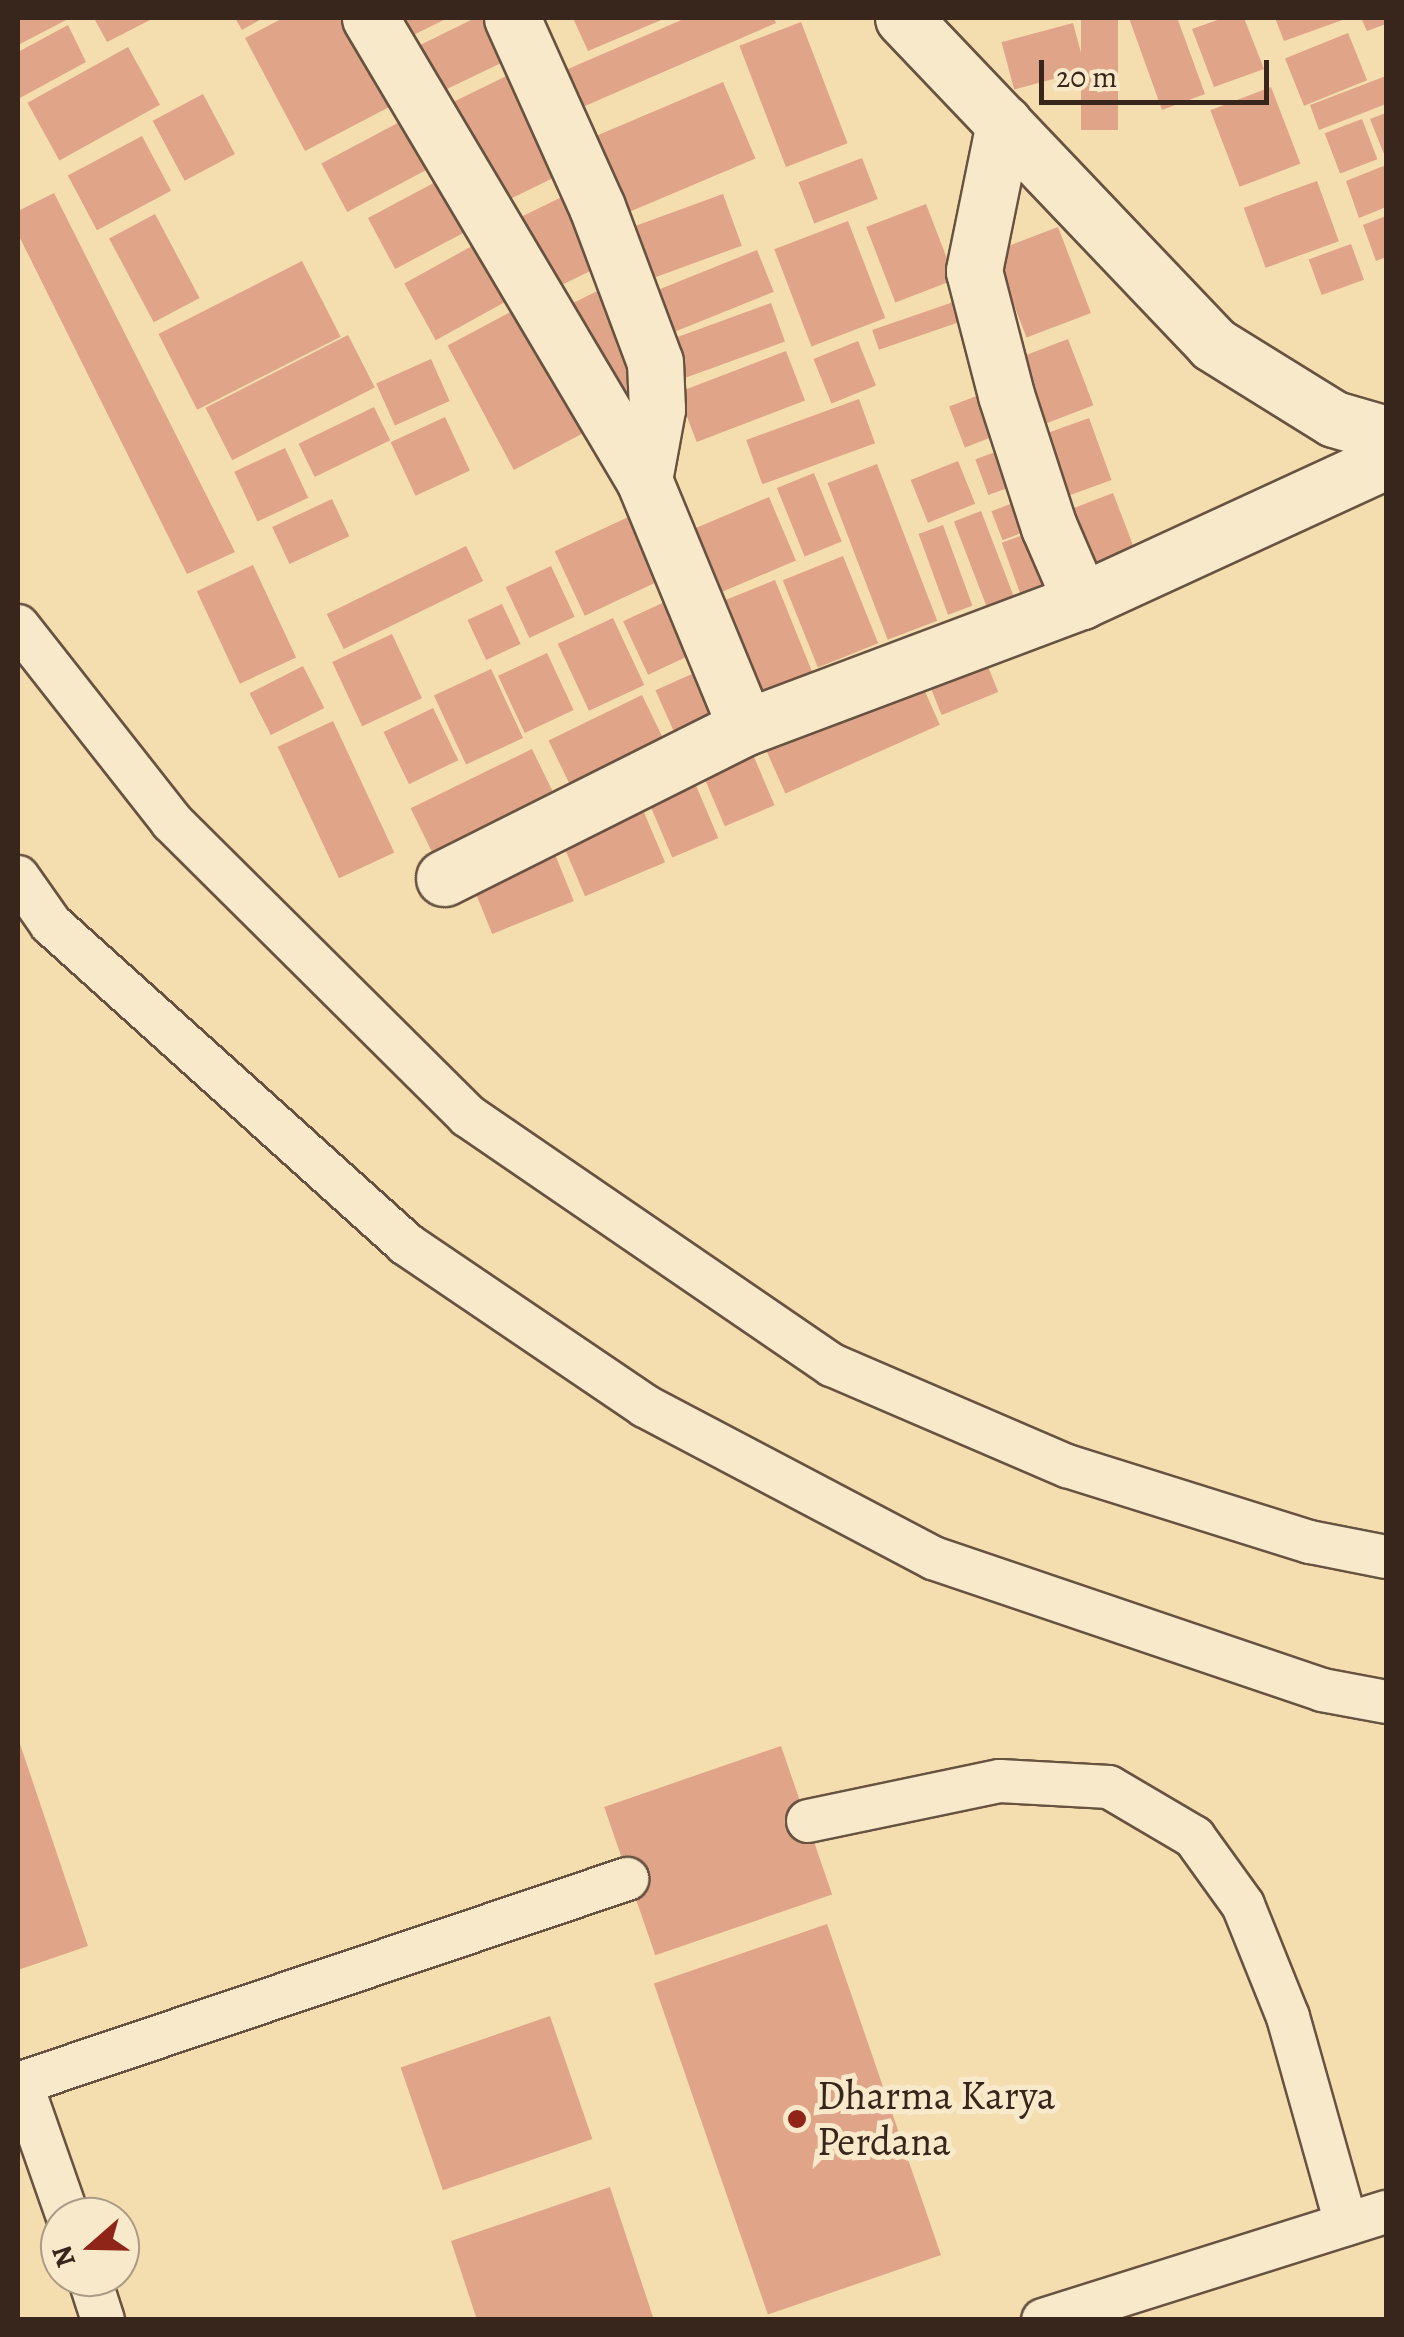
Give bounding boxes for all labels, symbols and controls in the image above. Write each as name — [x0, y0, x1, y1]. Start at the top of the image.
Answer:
scale bar — [1044, 40, 1274, 102]
text: 20 m — [1056, 57, 1117, 97]
place label: Dharma Karya Perdana — [817, 2072, 1055, 2166]
marker: Dharma Karya Perdana — [786, 2108, 808, 2130]
north arrow — [40, 2197, 140, 2297]
text: N — [42, 2241, 85, 2273]

